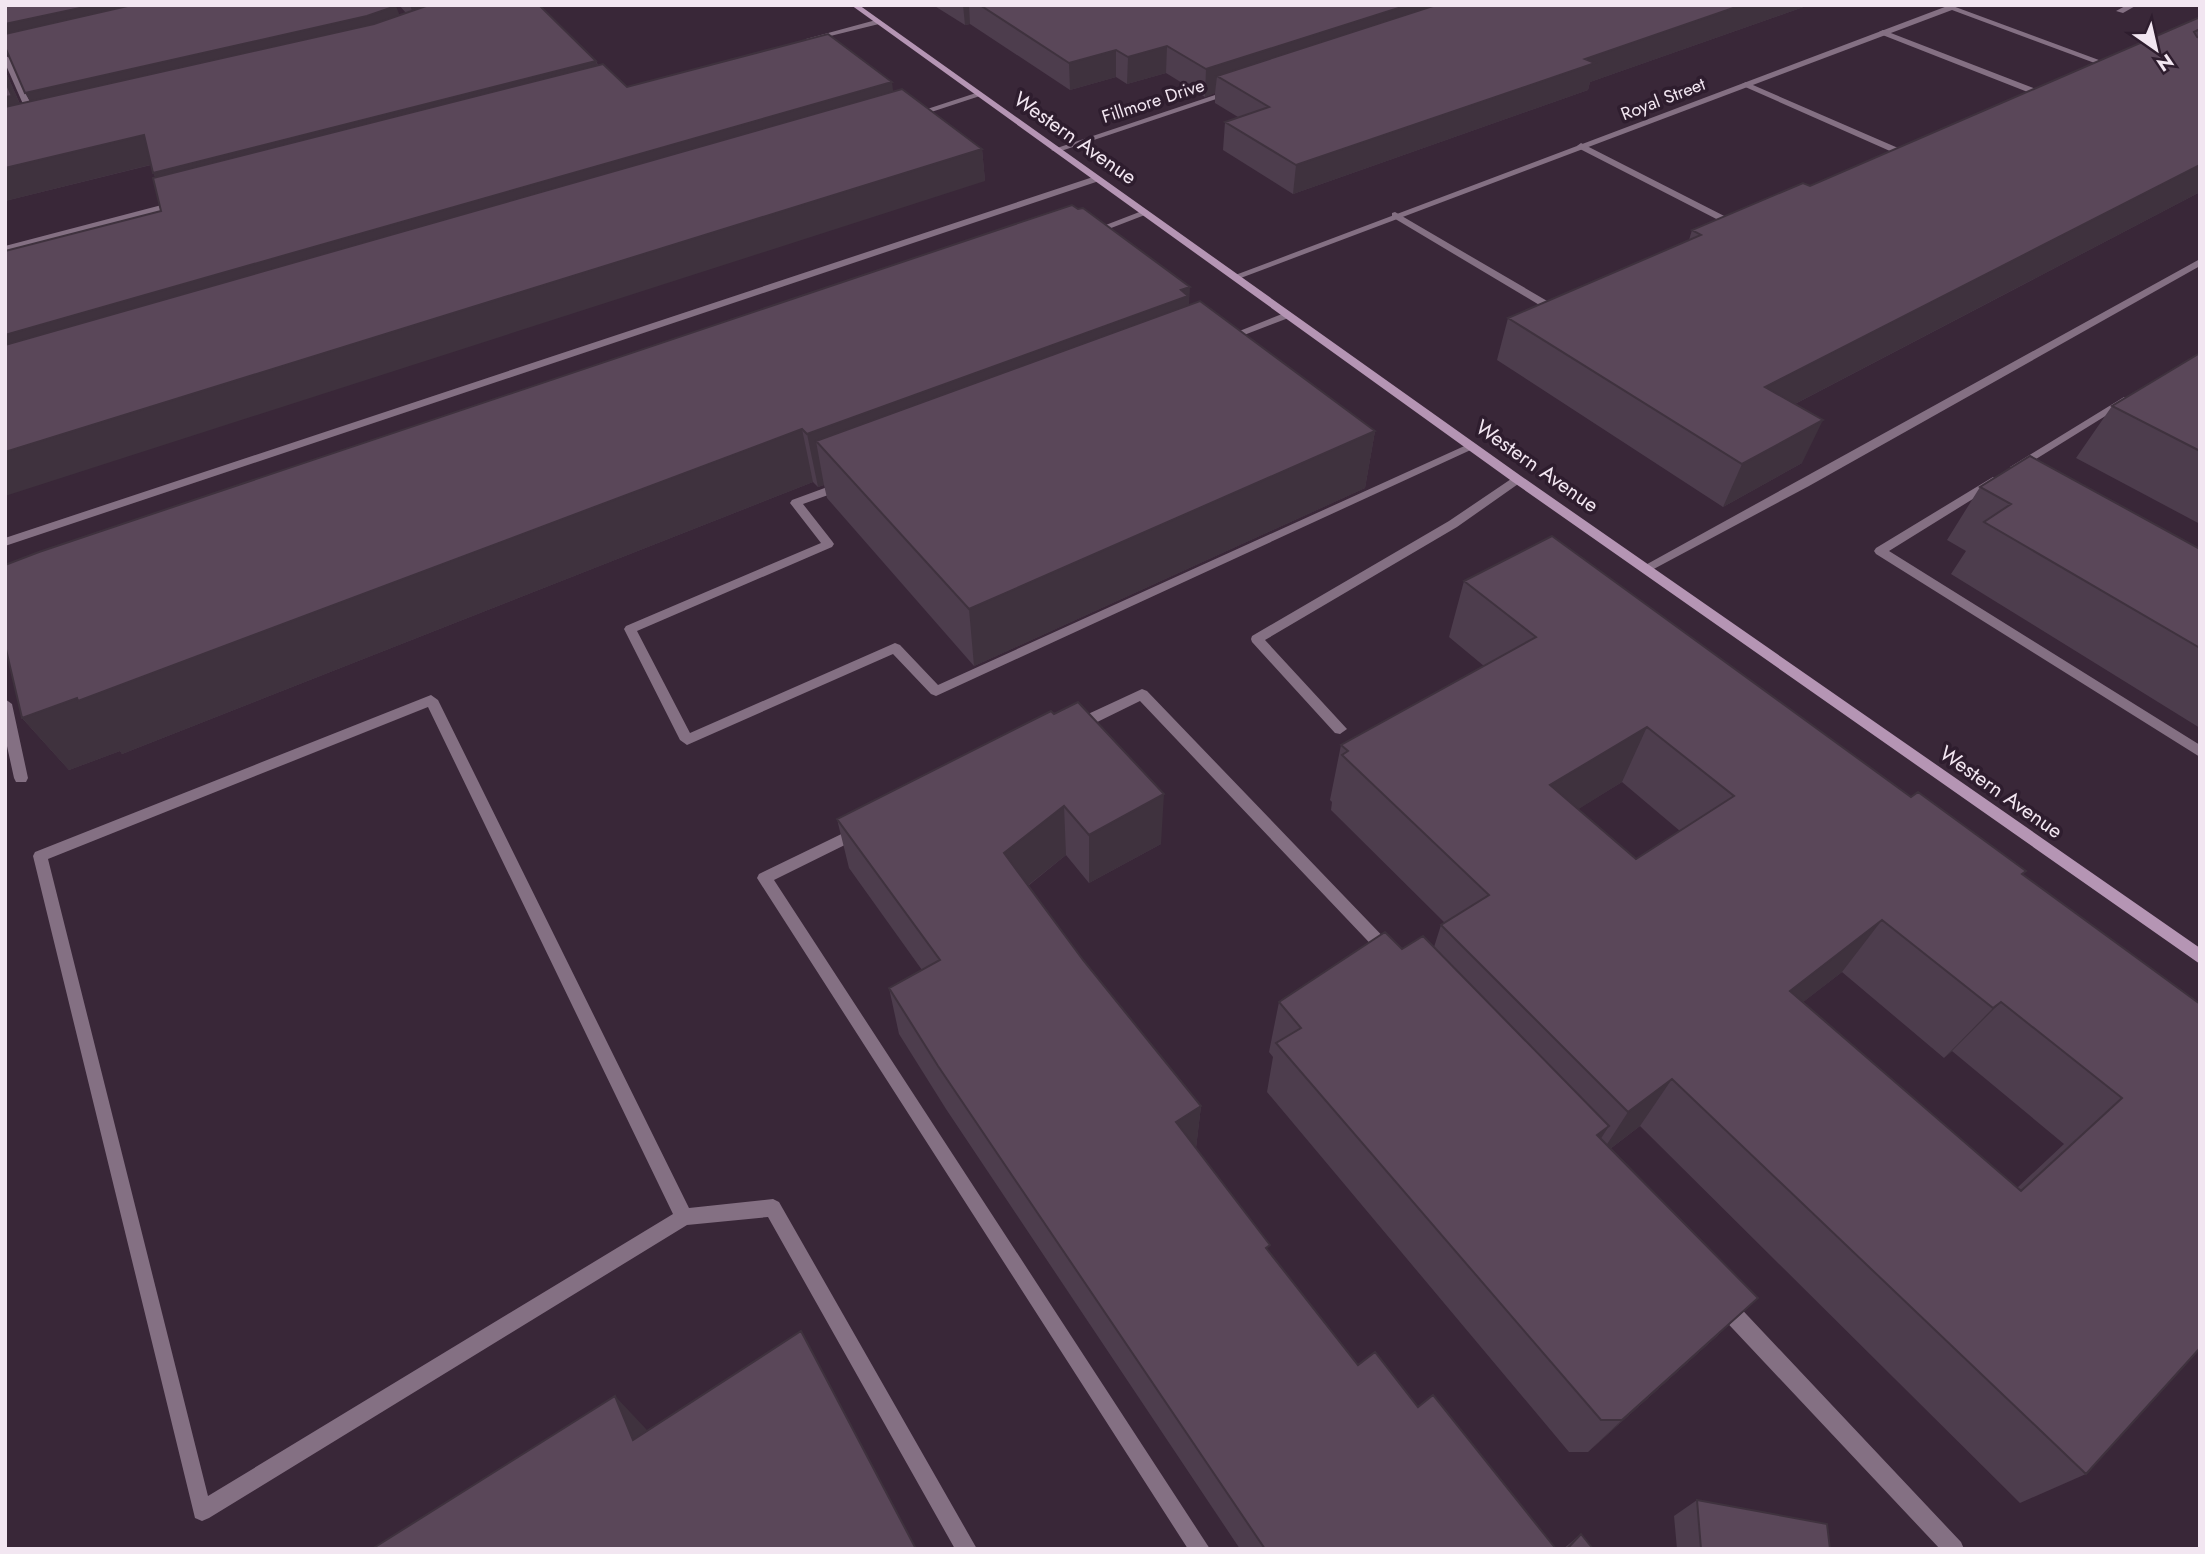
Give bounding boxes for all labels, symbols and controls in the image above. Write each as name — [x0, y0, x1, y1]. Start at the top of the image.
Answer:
north arrow — [2121, 14, 2191, 84]
text: N — [2151, 47, 2179, 78]
street label: Royal Street — [1617, 71, 1710, 127]
street label: Fillmore Drive — [1098, 72, 1208, 130]
street label: Western Avenue — [1007, 84, 1143, 192]
street label: Western Avenue — [1469, 412, 1605, 520]
street label: Western Avenue — [1933, 738, 2069, 846]

